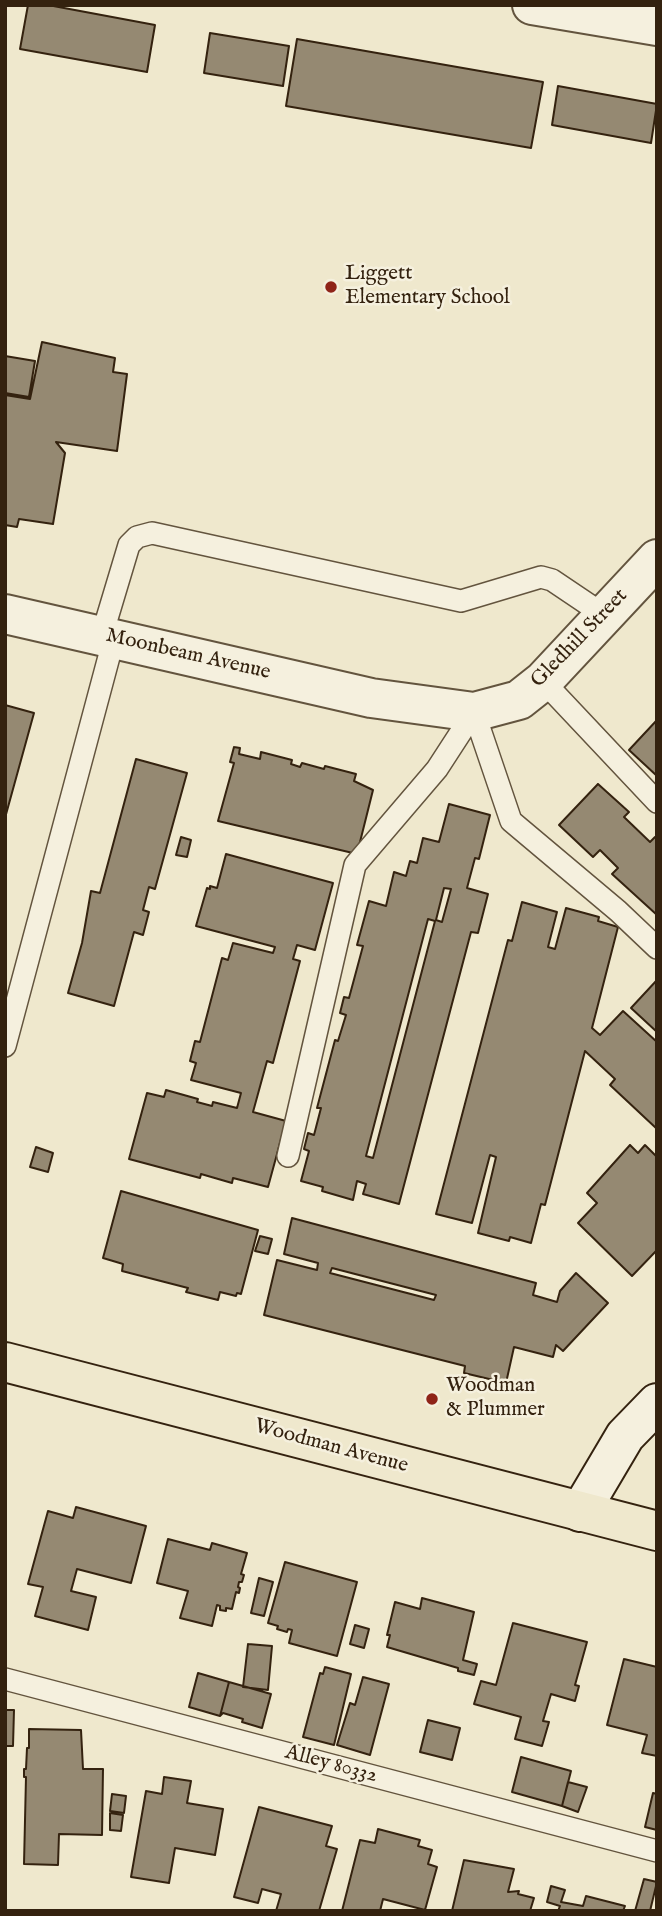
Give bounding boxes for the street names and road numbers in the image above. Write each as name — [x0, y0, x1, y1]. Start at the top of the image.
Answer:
street label: Gledhill Street — [526, 584, 634, 694]
street label: Moonbeam Avenue — [103, 624, 273, 686]
street label: Woodman Avenue — [251, 1414, 411, 1480]
street label: Alley 80332 — [282, 1741, 380, 1789]

